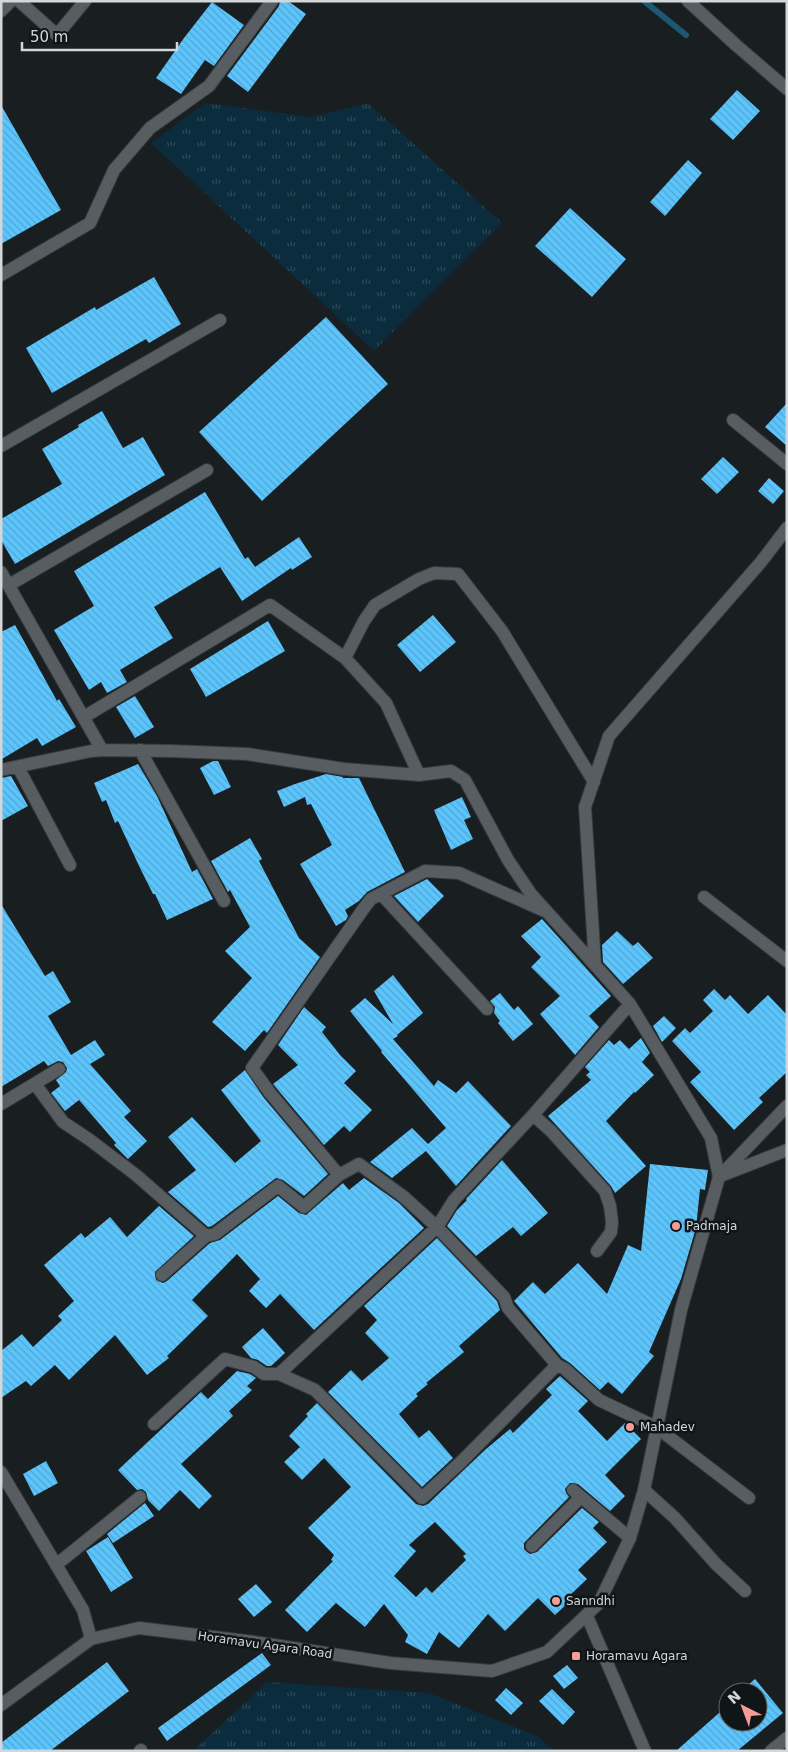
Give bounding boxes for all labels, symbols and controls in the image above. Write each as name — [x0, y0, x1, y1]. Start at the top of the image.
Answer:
scale bar — [22, 20, 178, 52]
text: 50 m — [30, 28, 68, 46]
place label: Padmaja — [686, 1219, 737, 1233]
marker: Padmaja — [670, 1220, 682, 1232]
place label: Mahadev — [640, 1420, 695, 1434]
marker: Mahadev — [624, 1421, 636, 1433]
place label: Sanndhi — [566, 1594, 615, 1608]
marker: Sanndhi — [550, 1595, 562, 1607]
street label: Horamavu Agara Road — [197, 1629, 333, 1661]
place label: Horamavu Agara — [586, 1649, 688, 1663]
marker: Horamavu Agara — [570, 1650, 582, 1662]
north arrow — [718, 1682, 768, 1732]
text: N — [725, 1687, 744, 1707]

